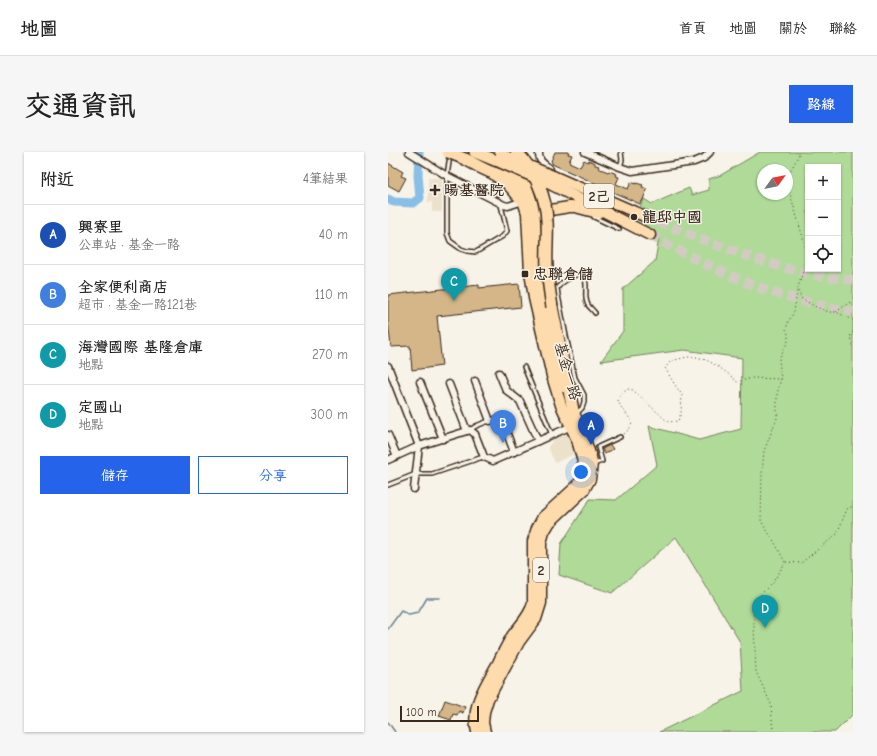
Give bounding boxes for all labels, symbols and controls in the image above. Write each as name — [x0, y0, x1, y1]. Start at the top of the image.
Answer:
text: 地圖 — [20, 18, 58, 40]
text: 首頁 — [679, 20, 707, 37]
text: 地圖 — [729, 20, 757, 37]
text: 關於 — [779, 20, 807, 37]
text: 聯絡 — [829, 20, 857, 37]
button: 路線 — [789, 85, 853, 123]
text: 交通資訊 — [24, 90, 136, 122]
north arrow — [757, 164, 793, 200]
map controls — [805, 164, 841, 272]
button: + — [805, 164, 841, 200]
text: 附近 — [40, 170, 74, 189]
text: 4筆結果 — [303, 171, 348, 186]
place label: 暘基醫院 — [444, 181, 504, 199]
marker: 暘基醫院 — [429, 184, 441, 196]
road number: 2己 — [584, 184, 614, 208]
button: − — [805, 200, 841, 236]
place label: 龍邸中國 — [642, 208, 702, 226]
marker: 龍邸中國 — [629, 212, 639, 222]
text: 興寮里 — [78, 218, 123, 236]
text: A — [49, 227, 57, 242]
text: 40 m — [319, 227, 348, 242]
button: locate — [805, 236, 841, 272]
text: 公車站 · 基金一路 — [78, 237, 180, 252]
place label: 忠聯倉儲 — [533, 265, 593, 283]
pin: C — [441, 268, 467, 301]
marker: 忠聯倉儲 — [520, 269, 530, 279]
text: 全家便利商店 — [78, 278, 168, 296]
text: B — [49, 287, 57, 302]
text: 110 m — [315, 287, 348, 302]
text: 超市 · 基金一路121巷 — [78, 297, 197, 312]
text: 海灣國際 基隆倉庫 — [78, 338, 203, 356]
street label: 基金一路 — [551, 340, 585, 402]
text: C — [49, 347, 57, 362]
text: 270 m — [312, 347, 348, 362]
text: 地點 — [78, 357, 104, 372]
text: 定國山 — [78, 398, 123, 416]
text: D — [49, 407, 57, 422]
text: 300 m — [310, 407, 348, 422]
pin: B — [490, 410, 516, 443]
pin: A — [578, 412, 604, 445]
text: 地點 — [78, 417, 104, 432]
button: 儲存 — [40, 456, 190, 494]
button: 分享 — [198, 456, 348, 494]
your location — [571, 462, 591, 482]
road number: 2 — [533, 558, 549, 582]
pin: D — [752, 595, 778, 628]
scale bar — [400, 704, 479, 723]
text: 100 m — [406, 706, 437, 719]

